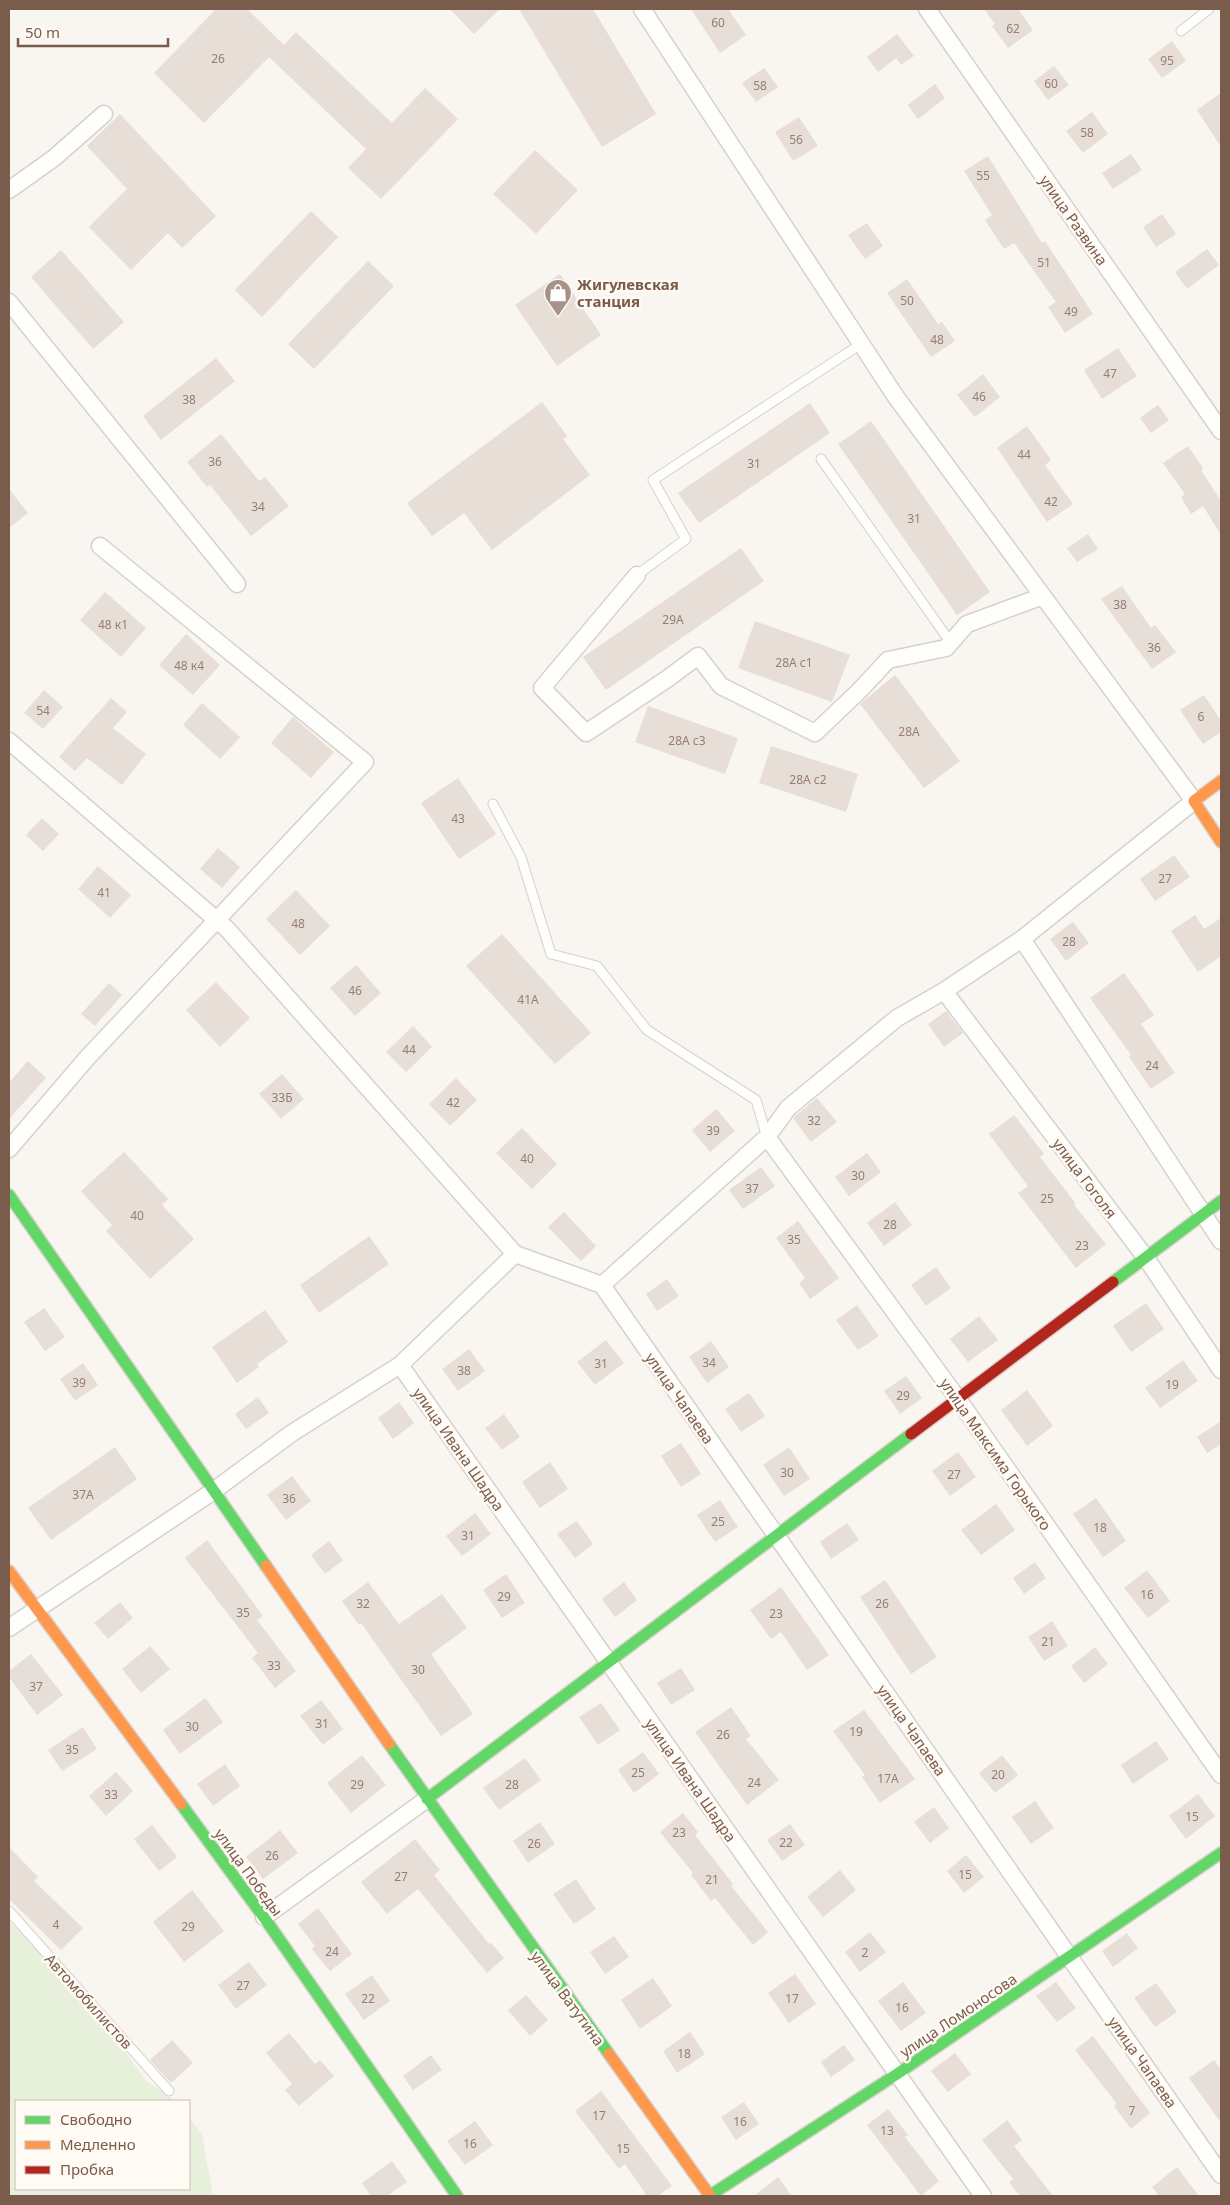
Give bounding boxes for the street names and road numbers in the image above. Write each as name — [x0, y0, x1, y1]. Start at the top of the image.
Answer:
street label: улица Развина — [1035, 171, 1113, 269]
street label: улица Гоголя — [1048, 1134, 1122, 1222]
street label: улица Чапаева — [641, 1348, 719, 1448]
street label: улица Максима Горького — [936, 1374, 1056, 1534]
street label: улица Ивана Шадра — [409, 1383, 509, 1515]
street label: улица Чапаева — [873, 1680, 951, 1780]
street label: улица Ивана Шадра — [641, 1714, 741, 1846]
street label: улица Победы — [210, 1824, 288, 1920]
street label: улица Ватутина — [527, 1946, 609, 2050]
street label: Автомобилистов — [41, 1949, 137, 2053]
street label: улица Ломоносова — [895, 1968, 1021, 2062]
street label: улица Чапаева — [1104, 2012, 1182, 2112]

